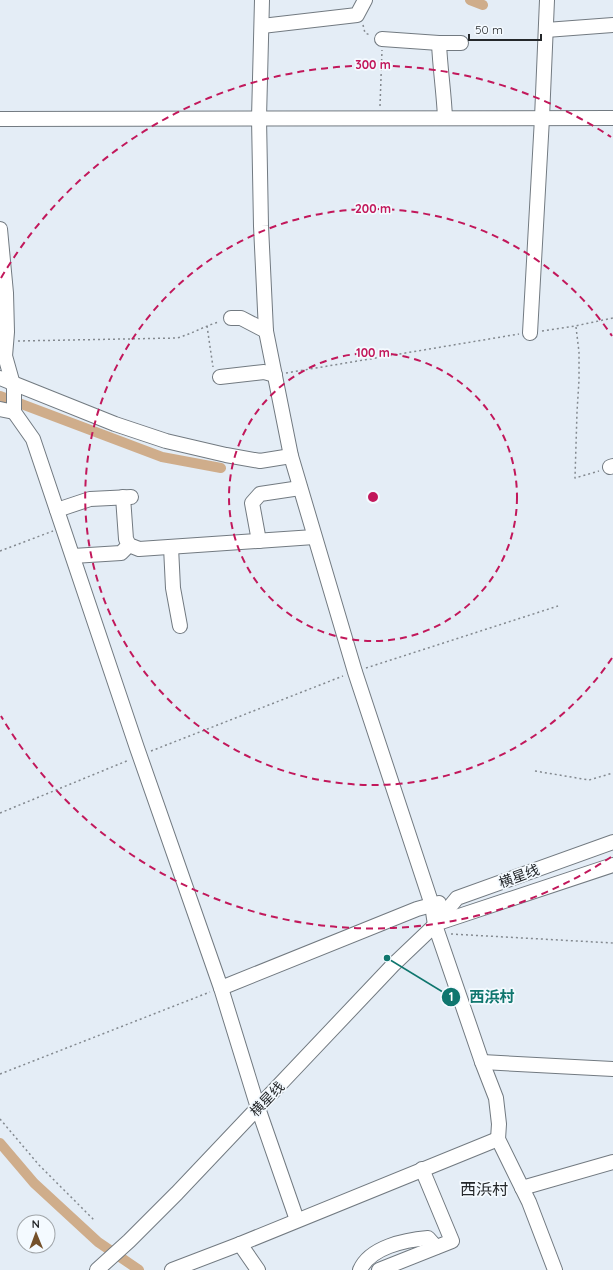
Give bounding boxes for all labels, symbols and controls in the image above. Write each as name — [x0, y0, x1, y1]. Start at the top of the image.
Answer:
scale bar — [469, 16, 541, 42]
text: 50 m — [475, 22, 503, 37]
text: 300 m — [355, 57, 391, 72]
text: 200 m — [355, 201, 391, 216]
text: 100 m — [356, 345, 390, 360]
centre of rings — [366, 490, 380, 504]
street label: 横星线 — [496, 860, 542, 892]
callout: 西浜村 — [441, 984, 522, 1011]
text: 西浜村 — [469, 987, 515, 1006]
text: 1 — [449, 989, 453, 1004]
street label: 横星线 — [246, 1078, 288, 1120]
district label: 西浜村 — [460, 1179, 508, 1199]
north arrow — [16, 1214, 56, 1254]
text: N — [32, 1217, 40, 1231]

